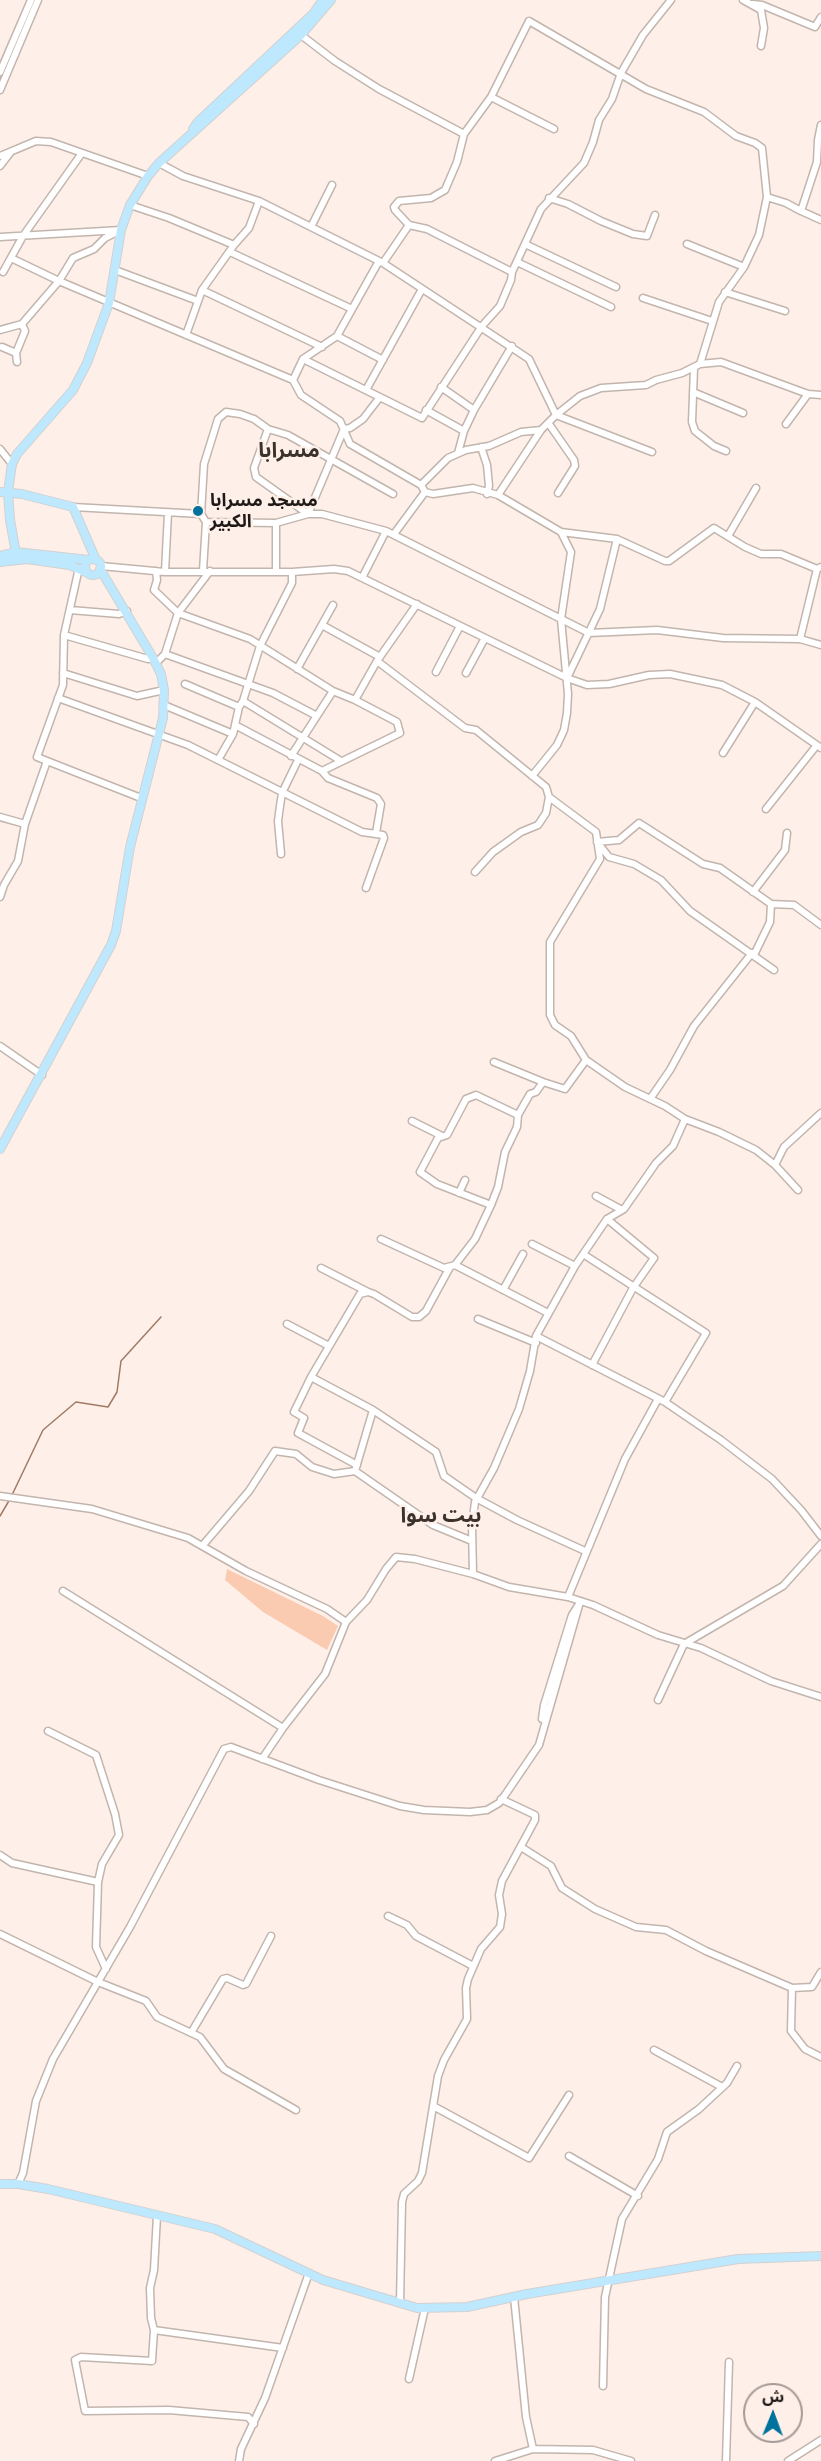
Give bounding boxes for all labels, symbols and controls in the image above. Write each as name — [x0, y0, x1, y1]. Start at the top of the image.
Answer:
district label: مسرابا — [258, 439, 320, 465]
place label: مسجد مسرابا الكبير — [210, 490, 318, 532]
marker: مسجد مسرابا الكبير — [191, 504, 205, 518]
district label: بيت سوا — [401, 1504, 481, 1530]
north arrow — [743, 2383, 803, 2443]
text: ش — [762, 2387, 784, 2406]

